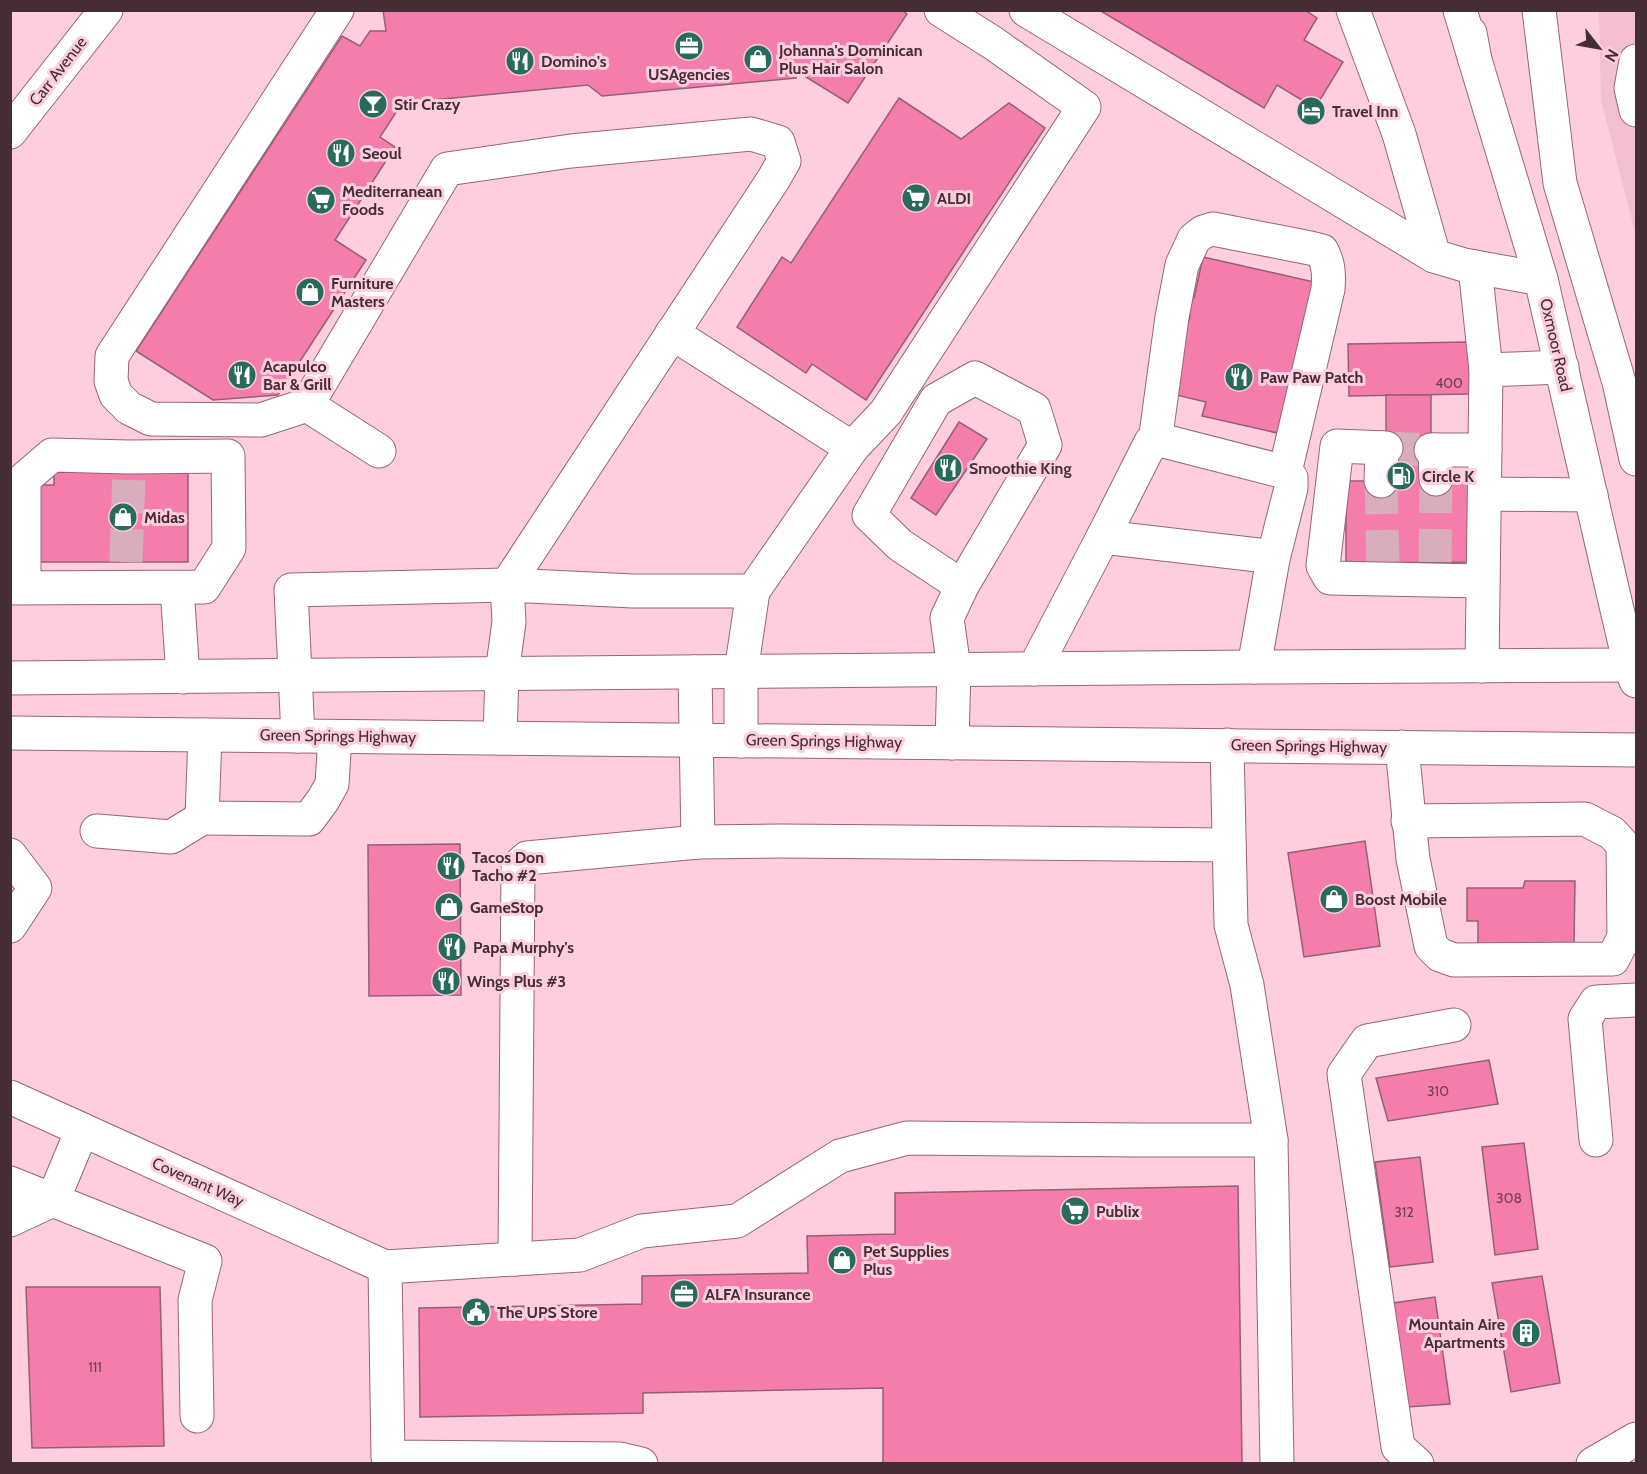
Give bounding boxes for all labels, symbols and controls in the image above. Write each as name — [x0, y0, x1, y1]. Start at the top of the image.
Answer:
north arrow — [1569, 18, 1629, 78]
office icon: USAgencies — [673, 30, 705, 62]
street label: Carr Avenue — [25, 33, 91, 109]
place label: Johanna's Dominican Plus Hair Salon — [778, 41, 923, 78]
shop icon: Johanna's Dominican Plus Hair Salon — [742, 43, 774, 75]
restaurant icon: Domino's — [504, 45, 536, 77]
text: N — [1600, 46, 1622, 65]
place label: Domino's — [541, 52, 607, 71]
place label: USAgencies — [648, 65, 730, 84]
bar icon: Stir Crazy — [357, 88, 389, 120]
place label: Stir Crazy — [394, 95, 461, 114]
hotel icon: Travel Inn — [1295, 95, 1327, 127]
place label: Travel Inn — [1332, 102, 1398, 121]
restaurant icon: Seoul — [325, 137, 357, 169]
place label: Seoul — [362, 144, 402, 163]
place label: Mediterranean Foods — [342, 182, 442, 219]
supermarket icon: ALDI — [900, 182, 932, 214]
supermarket icon: Mediterranean Foods — [305, 184, 337, 216]
place label: ALDI — [937, 189, 971, 208]
place label: Furniture Masters — [331, 274, 393, 311]
shop icon: Furniture Masters — [294, 276, 326, 308]
street label: Oxmoor Road — [1536, 297, 1576, 393]
place label: Acapulco Bar & Grill — [263, 357, 332, 394]
restaurant icon: Acapulco Bar & Grill — [226, 359, 258, 391]
restaurant icon: Paw Paw Patch — [1223, 361, 1255, 393]
place label: Paw Paw Patch — [1260, 368, 1363, 387]
house number: 400 — [1435, 374, 1463, 392]
restaurant icon: Smoothie King — [932, 452, 964, 484]
place label: Smoothie King — [969, 459, 1071, 478]
fuel station icon: Circle K — [1385, 460, 1417, 492]
place label: Circle K — [1422, 467, 1474, 486]
shop icon: Midas — [107, 501, 139, 533]
place label: Midas — [144, 508, 185, 527]
street label: Green Springs Highway — [260, 725, 416, 747]
street label: Green Springs Highway — [746, 730, 902, 752]
street label: Green Springs Highway — [1231, 735, 1387, 757]
place label: Tacos Don Tacho #2 — [472, 848, 544, 885]
restaurant icon: Tacos Don Tacho #2 — [435, 850, 467, 882]
shop icon: Boost Mobile — [1318, 883, 1350, 915]
place label: Boost Mobile — [1355, 890, 1447, 909]
shop icon: GameStop — [433, 891, 465, 923]
place label: GameStop — [470, 898, 543, 917]
restaurant icon: Papa Murphy's — [436, 931, 468, 963]
place label: Papa Murphy's — [473, 938, 574, 957]
restaurant icon: Wings Plus #3 — [430, 965, 462, 997]
place label: Wings Plus #3 — [467, 972, 566, 991]
house number: 310 — [1427, 1082, 1449, 1100]
street label: Covenant Way — [149, 1153, 247, 1211]
house number: 308 — [1496, 1189, 1522, 1207]
supermarket icon: Publix — [1059, 1195, 1091, 1227]
place label: Publix — [1096, 1202, 1139, 1221]
house number: 312 — [1394, 1203, 1414, 1221]
place label: Pet Supplies Plus — [863, 1242, 949, 1279]
shop icon: Pet Supplies Plus — [826, 1244, 858, 1276]
office icon: ALFA Insurance — [668, 1278, 700, 1310]
place label: ALFA Insurance — [705, 1285, 810, 1304]
public building icon: The UPS Store — [460, 1296, 492, 1328]
place label: The UPS Store — [497, 1303, 597, 1322]
place label: Mountain Aire Apartments — [1408, 1315, 1505, 1352]
building icon: Mountain Aire Apartments — [1510, 1317, 1542, 1349]
house number: 111 — [88, 1358, 102, 1376]

